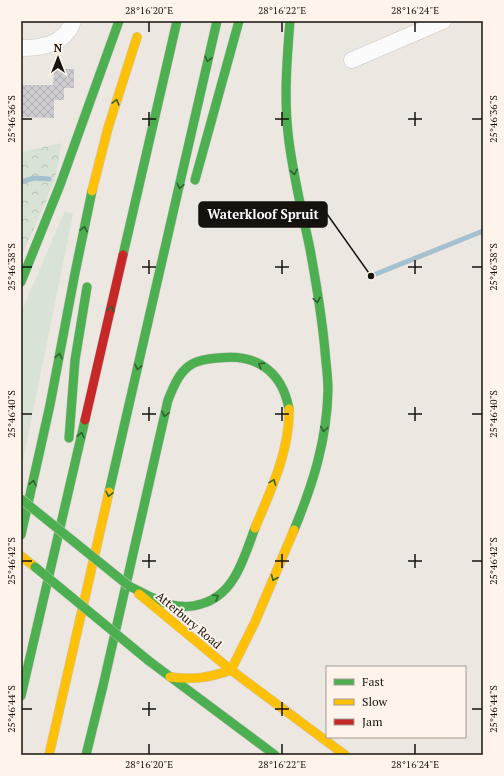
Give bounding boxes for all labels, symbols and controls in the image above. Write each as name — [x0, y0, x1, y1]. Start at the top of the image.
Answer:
text: 28°16'20"E — [125, 4, 173, 17]
text: 28°16'22"E — [258, 4, 306, 17]
text: 28°16'24"E — [391, 4, 439, 17]
north arrow — [38, 38, 78, 78]
text: N — [54, 41, 63, 55]
one-way arrow — [205, 56, 213, 62]
text: 25°46'36"S — [5, 95, 18, 143]
text: 25°46'36"S — [487, 95, 500, 143]
one-way arrow — [111, 99, 119, 106]
one-way arrow — [289, 169, 298, 175]
one-way arrow — [176, 183, 184, 189]
callout: Waterkloof Spruit — [199, 202, 327, 227]
text: Waterkloof Spruit — [207, 205, 320, 223]
one-way arrow — [79, 225, 88, 232]
text: 25°46'38"S — [5, 243, 18, 291]
text: 25°46'38"S — [487, 243, 500, 291]
one-way arrow — [313, 297, 321, 303]
one-way arrow — [106, 305, 114, 312]
one-way arrow — [54, 353, 63, 359]
one-way arrow — [258, 362, 265, 369]
one-way arrow — [134, 363, 143, 370]
text: 25°46'40"S — [5, 390, 18, 438]
text: 25°46'40"S — [487, 390, 500, 438]
one-way arrow — [162, 411, 170, 417]
one-way arrow — [320, 426, 329, 432]
one-way arrow — [76, 432, 84, 438]
one-way arrow — [268, 479, 276, 486]
one-way arrow — [28, 480, 36, 487]
one-way arrow — [105, 491, 113, 497]
text: 25°46'42"S — [5, 537, 18, 585]
text: 25°46'42"S — [487, 537, 500, 585]
one-way arrow — [270, 574, 278, 581]
street label: Atterbury Road — [153, 588, 225, 652]
one-way arrow — [212, 595, 219, 602]
legend — [326, 666, 466, 738]
text: Fast — [362, 674, 385, 689]
text: 25°46'44"S — [5, 685, 18, 733]
text: 25°46'44"S — [487, 685, 500, 733]
text: Slow — [362, 694, 388, 709]
text: Jam — [362, 714, 383, 729]
text: 28°16'20"E — [125, 758, 173, 771]
text: 28°16'22"E — [258, 758, 306, 771]
text: 28°16'24"E — [391, 758, 439, 771]

